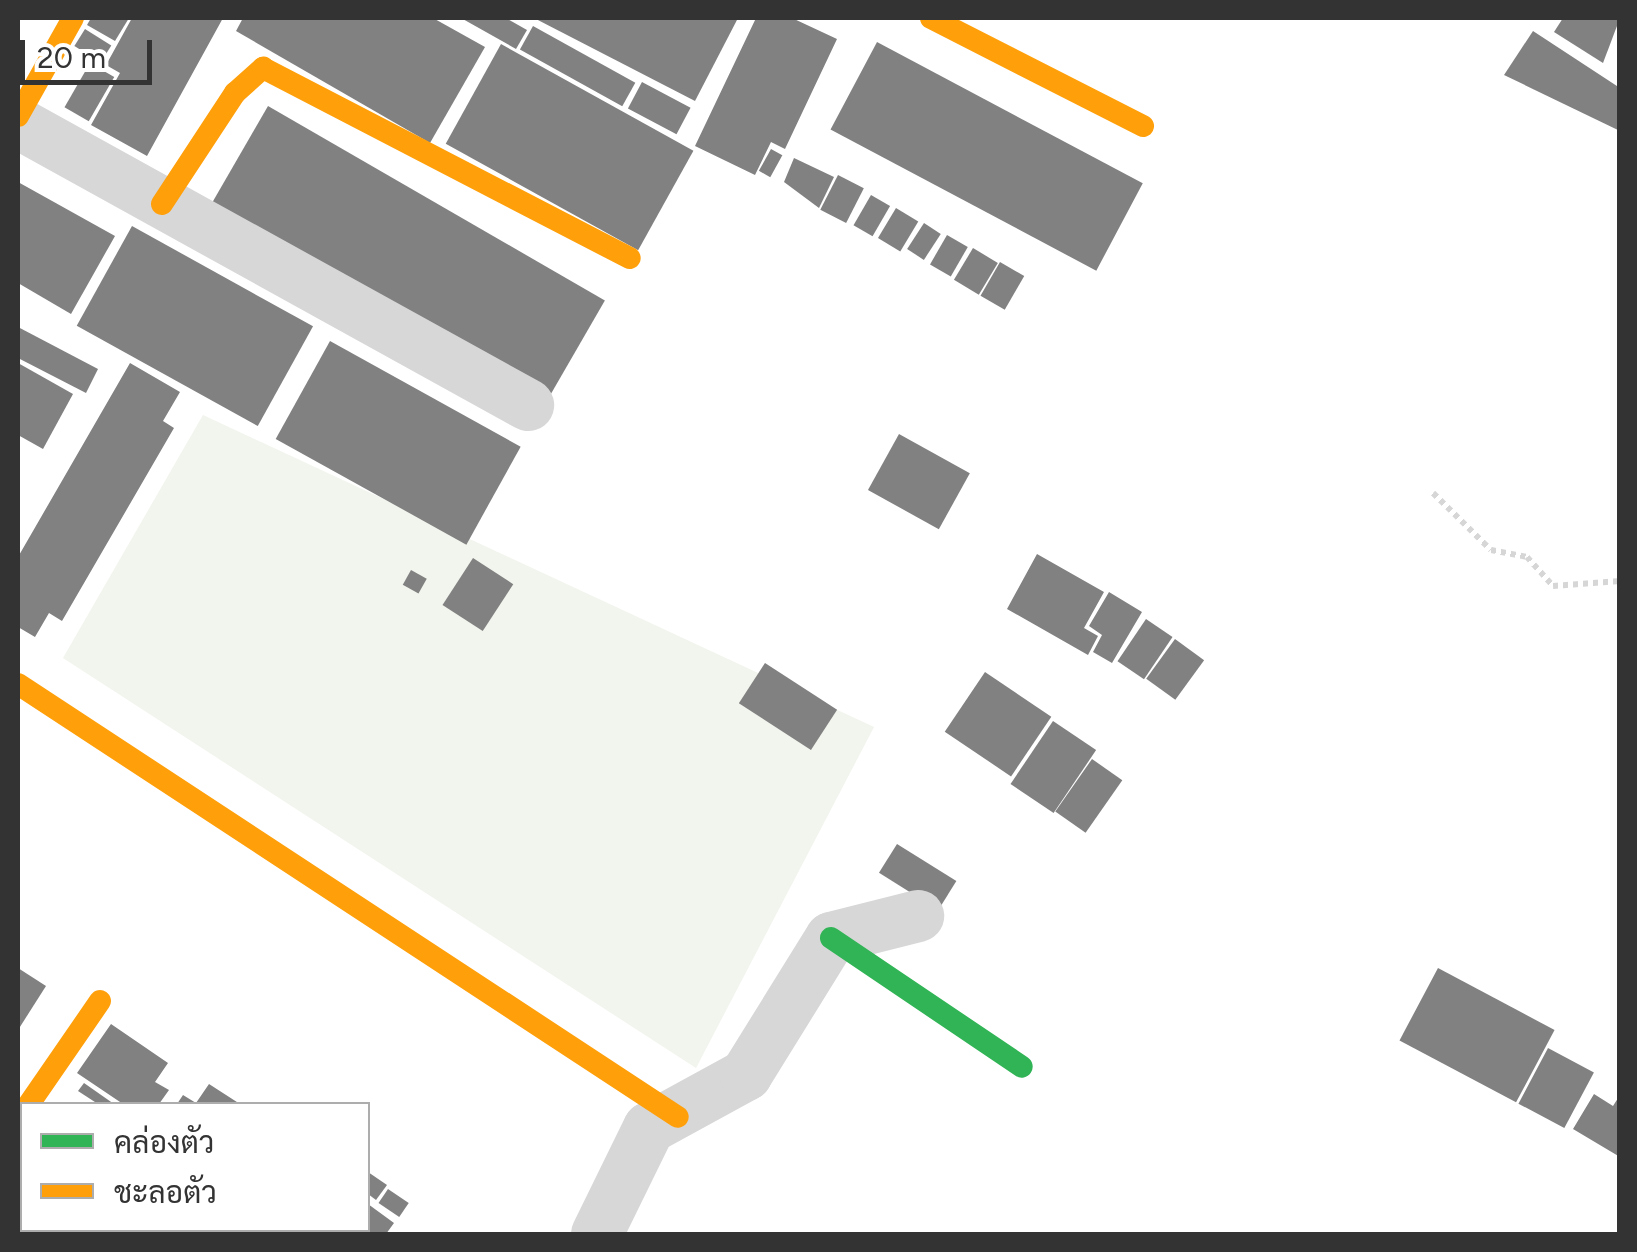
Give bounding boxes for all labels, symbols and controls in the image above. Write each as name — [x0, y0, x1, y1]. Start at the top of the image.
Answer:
scale bar — [25, 20, 158, 82]
text: 20 m — [37, 39, 106, 76]
legend — [20, 1102, 370, 1232]
text: คล่องตัว — [114, 1124, 214, 1161]
text: ชะลอตัว — [114, 1174, 217, 1211]

